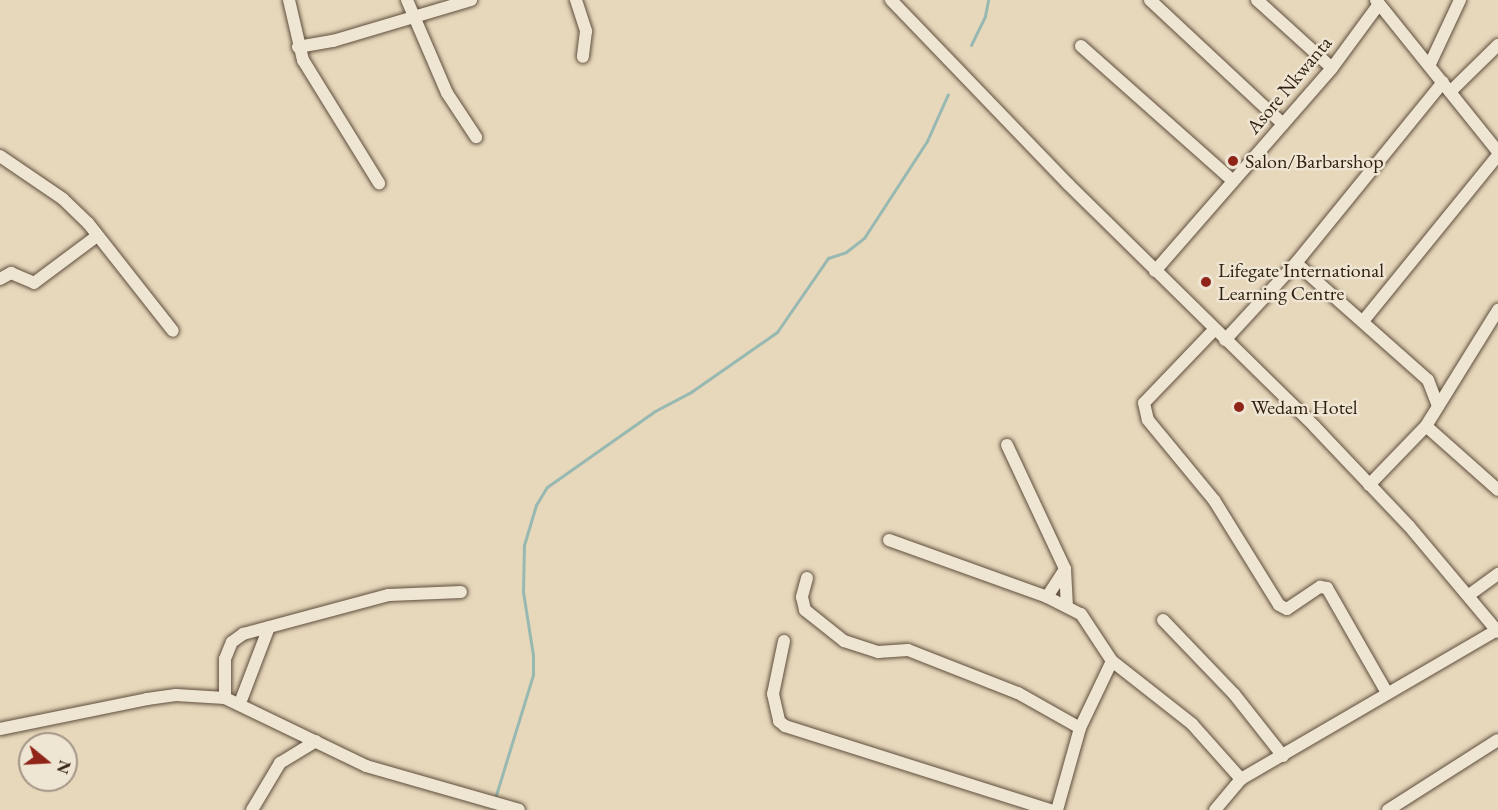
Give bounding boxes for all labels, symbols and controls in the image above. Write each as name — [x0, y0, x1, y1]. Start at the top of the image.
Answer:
street label: Asore Nkwanta — [1241, 31, 1337, 139]
place label: Salon/Barbarshop — [1245, 149, 1384, 173]
marker: Salon/Barbarshop — [1226, 154, 1240, 168]
place label: Lifegate International Learning Centre — [1218, 258, 1384, 305]
marker: Lifegate International Learning Centre — [1199, 275, 1213, 289]
place label: Wedam Hotel — [1251, 395, 1358, 419]
marker: Wedam Hotel — [1232, 400, 1246, 414]
north arrow — [18, 732, 78, 792]
text: N — [52, 758, 76, 776]

